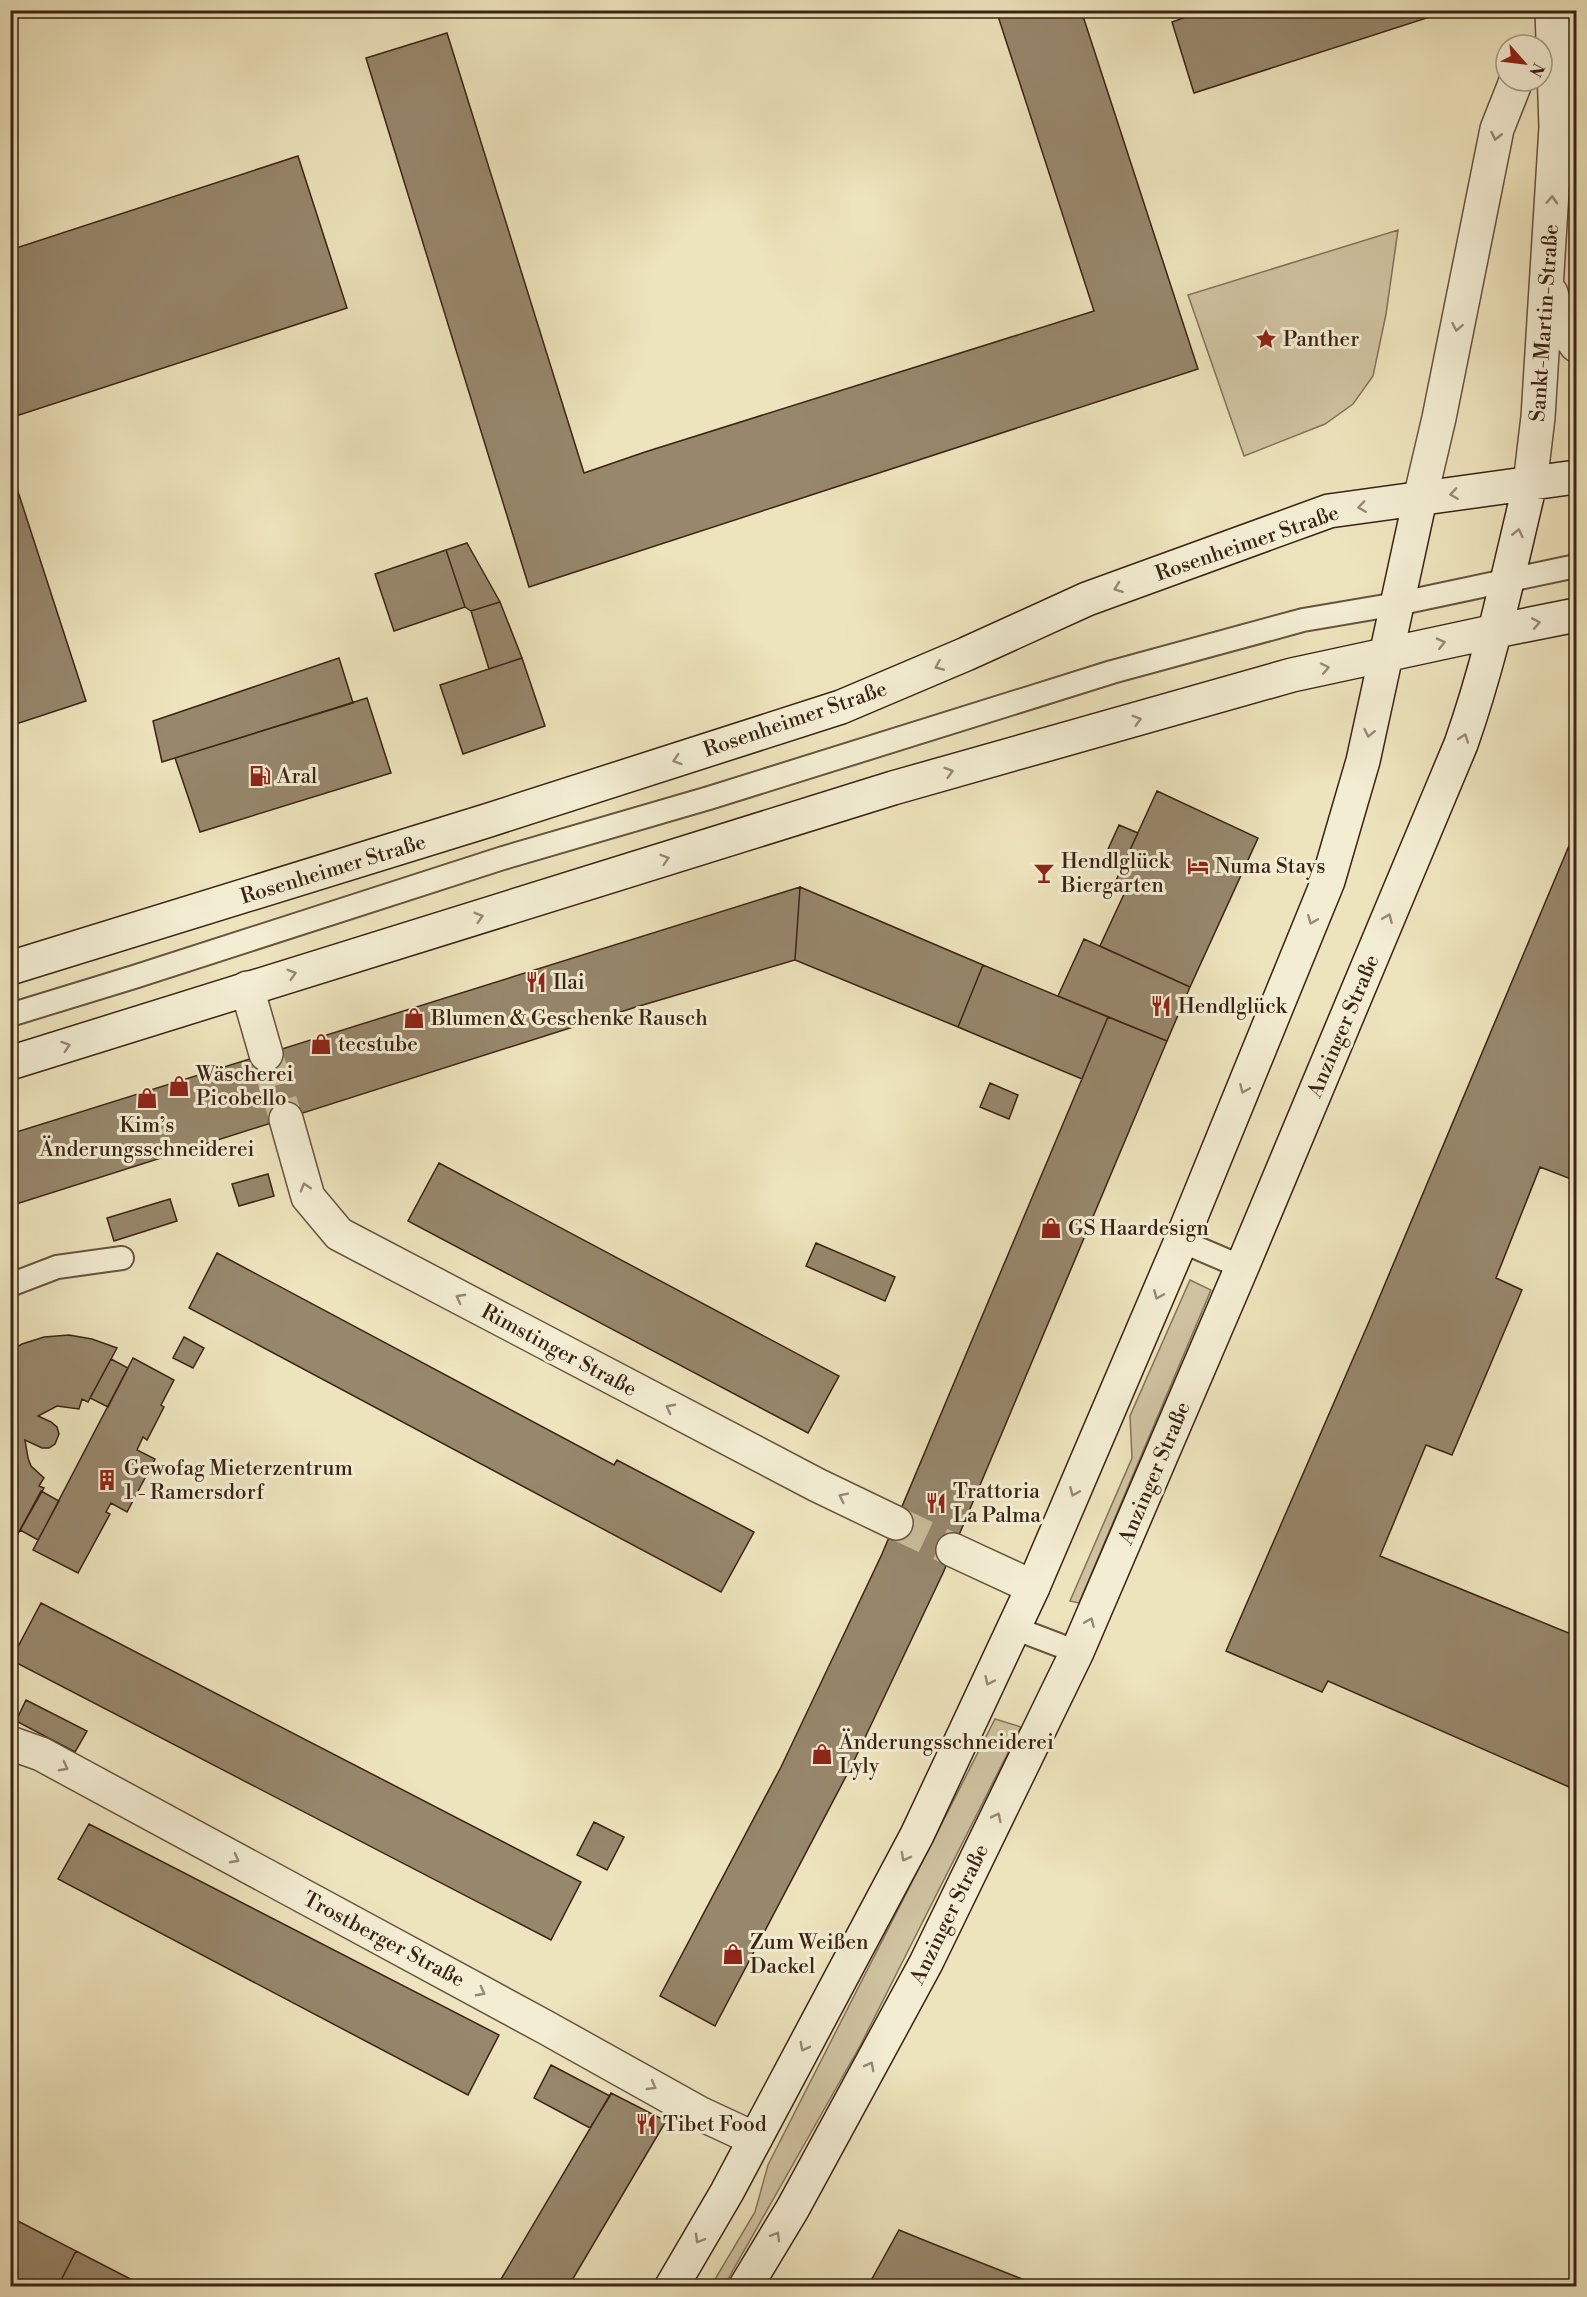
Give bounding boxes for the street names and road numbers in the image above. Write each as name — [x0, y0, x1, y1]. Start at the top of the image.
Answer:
street label: Sankt-Martin-Straße — [1525, 223, 1565, 423]
street label: Rosenheimer Straße — [1152, 500, 1343, 588]
street label: Rosenheimer Straße — [700, 676, 891, 764]
street label: Rosenheimer Straße — [237, 829, 429, 911]
street label: Anzinger Straße — [1302, 951, 1386, 1103]
street label: Rimstinger Straße — [476, 1299, 641, 1403]
street label: Anzinger Straße — [1113, 1398, 1197, 1550]
street label: Anzinger Straße — [904, 1840, 995, 1990]
street label: Trostberger Straße — [298, 1886, 469, 1993]

